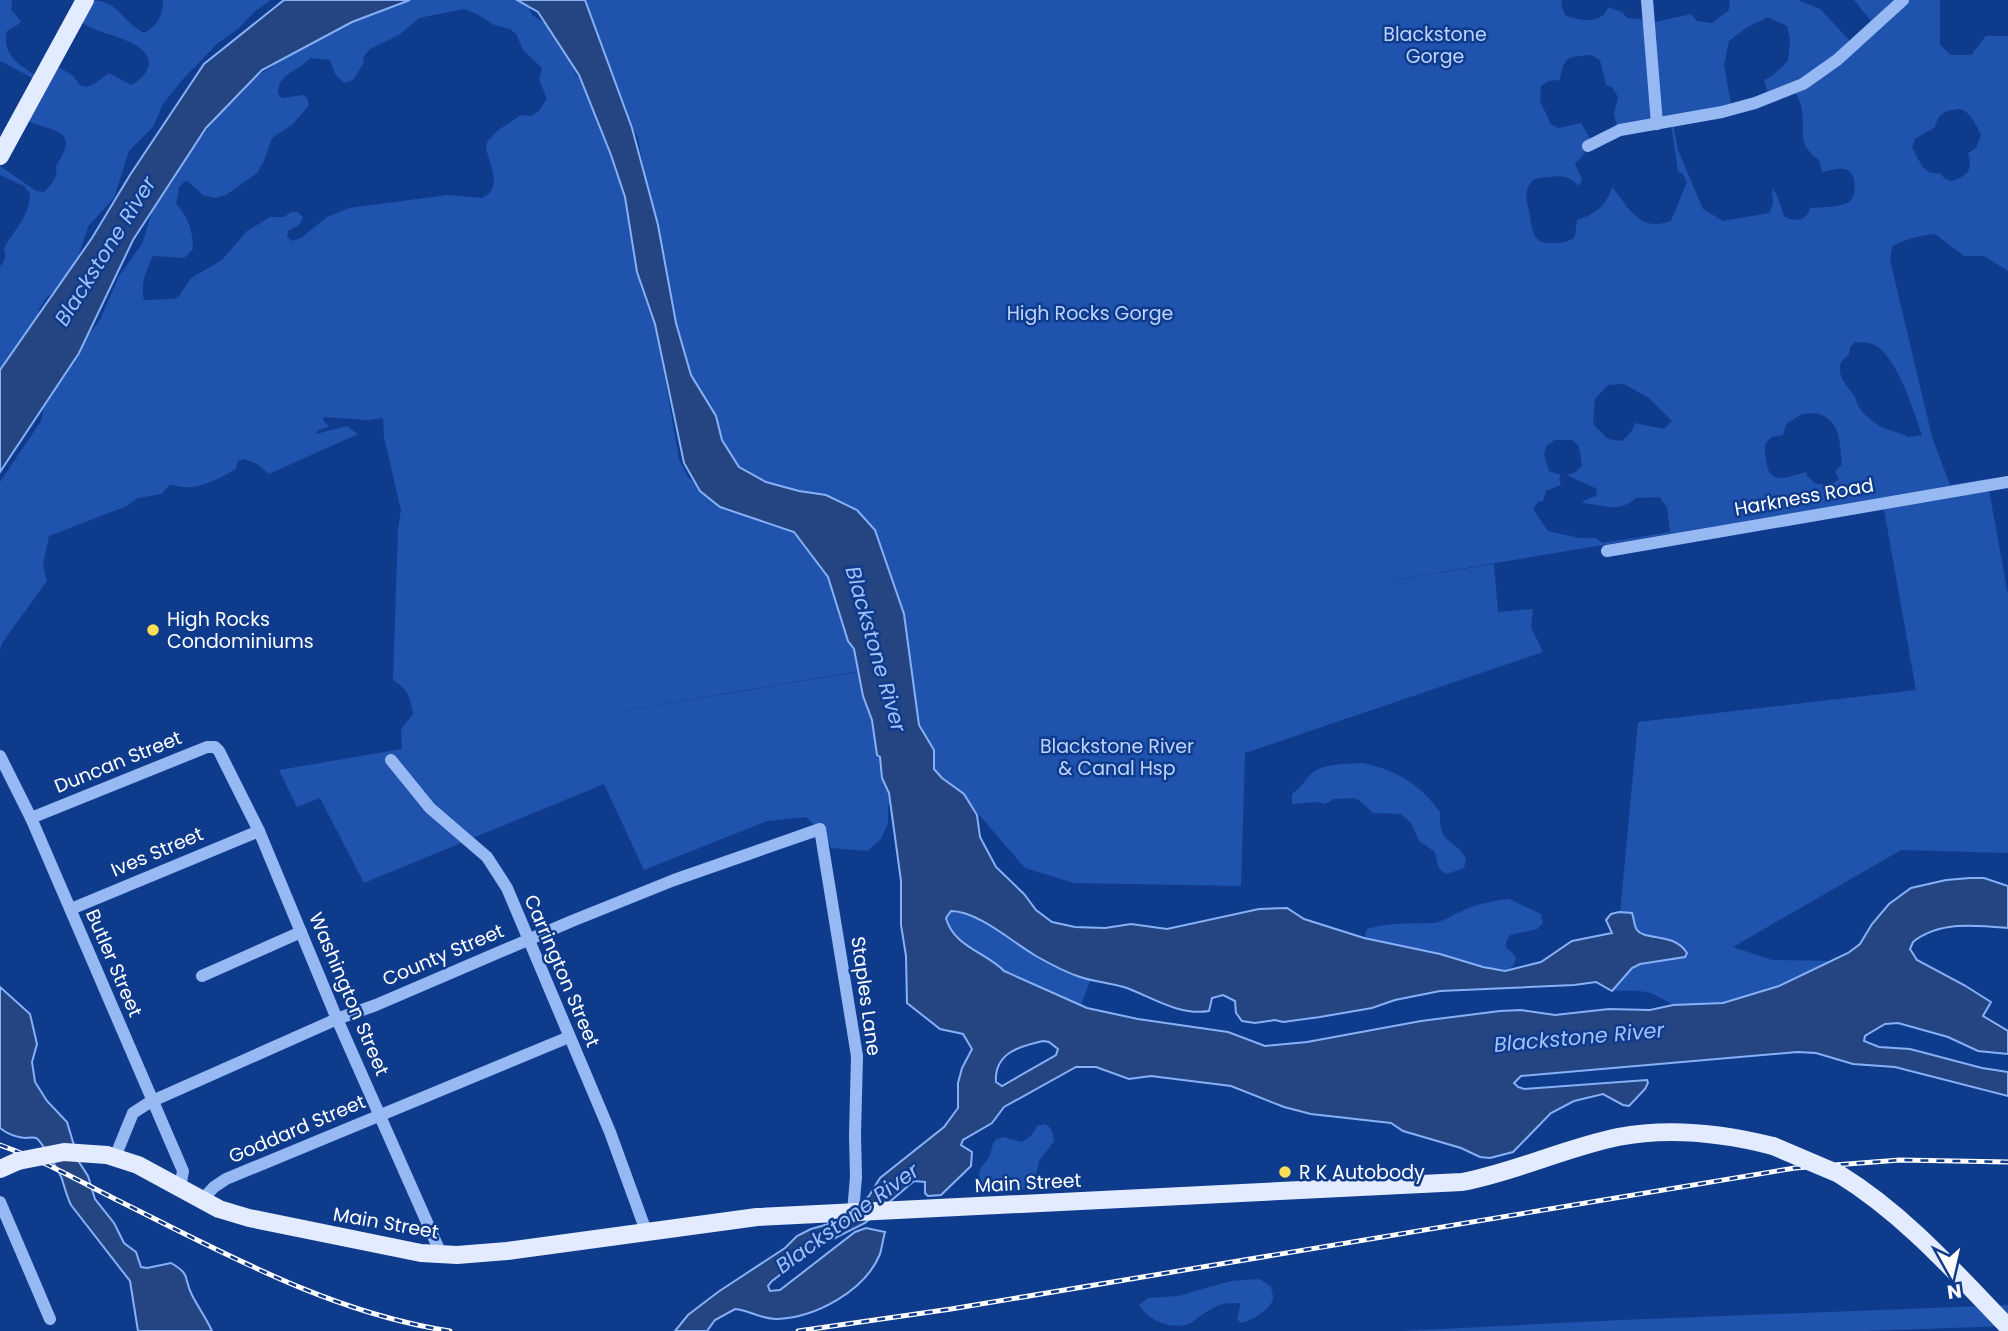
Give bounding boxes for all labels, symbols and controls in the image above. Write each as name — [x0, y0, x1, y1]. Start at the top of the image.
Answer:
park label: Blackstone Gorge — [1383, 21, 1487, 70]
water label: Blackstone River — [47, 170, 163, 331]
park label: High Rocks Gorge — [1007, 300, 1173, 327]
street label: Harkness Road — [1732, 471, 1876, 523]
water label: Blackstone River — [838, 563, 914, 736]
place label: High Rocks Condominiums — [167, 606, 314, 655]
marker: High Rocks Condominiums — [145, 622, 161, 638]
street label: Duncan Street — [50, 724, 186, 800]
park label: Blackstone River & Canal Hsp — [1040, 733, 1194, 782]
street label: Ives Street — [107, 820, 207, 884]
street label: Carrington Street — [518, 891, 606, 1052]
street label: Butler Street — [79, 905, 149, 1021]
street label: Washington Street — [302, 908, 396, 1080]
street label: County Street — [378, 917, 508, 993]
street label: Staples Lane — [844, 935, 888, 1057]
water label: Blackstone River — [1492, 1015, 1667, 1059]
street label: Goddard Street — [224, 1088, 370, 1170]
water label: Blackstone River — [769, 1155, 926, 1280]
place label: R K Autobody — [1299, 1159, 1425, 1186]
marker: R K Autobody — [1277, 1164, 1293, 1180]
street label: Main Street — [974, 1167, 1082, 1199]
street label: Main Street — [331, 1200, 441, 1246]
north arrow — [1917, 1240, 1987, 1310]
text: N — [1945, 1277, 1963, 1306]

